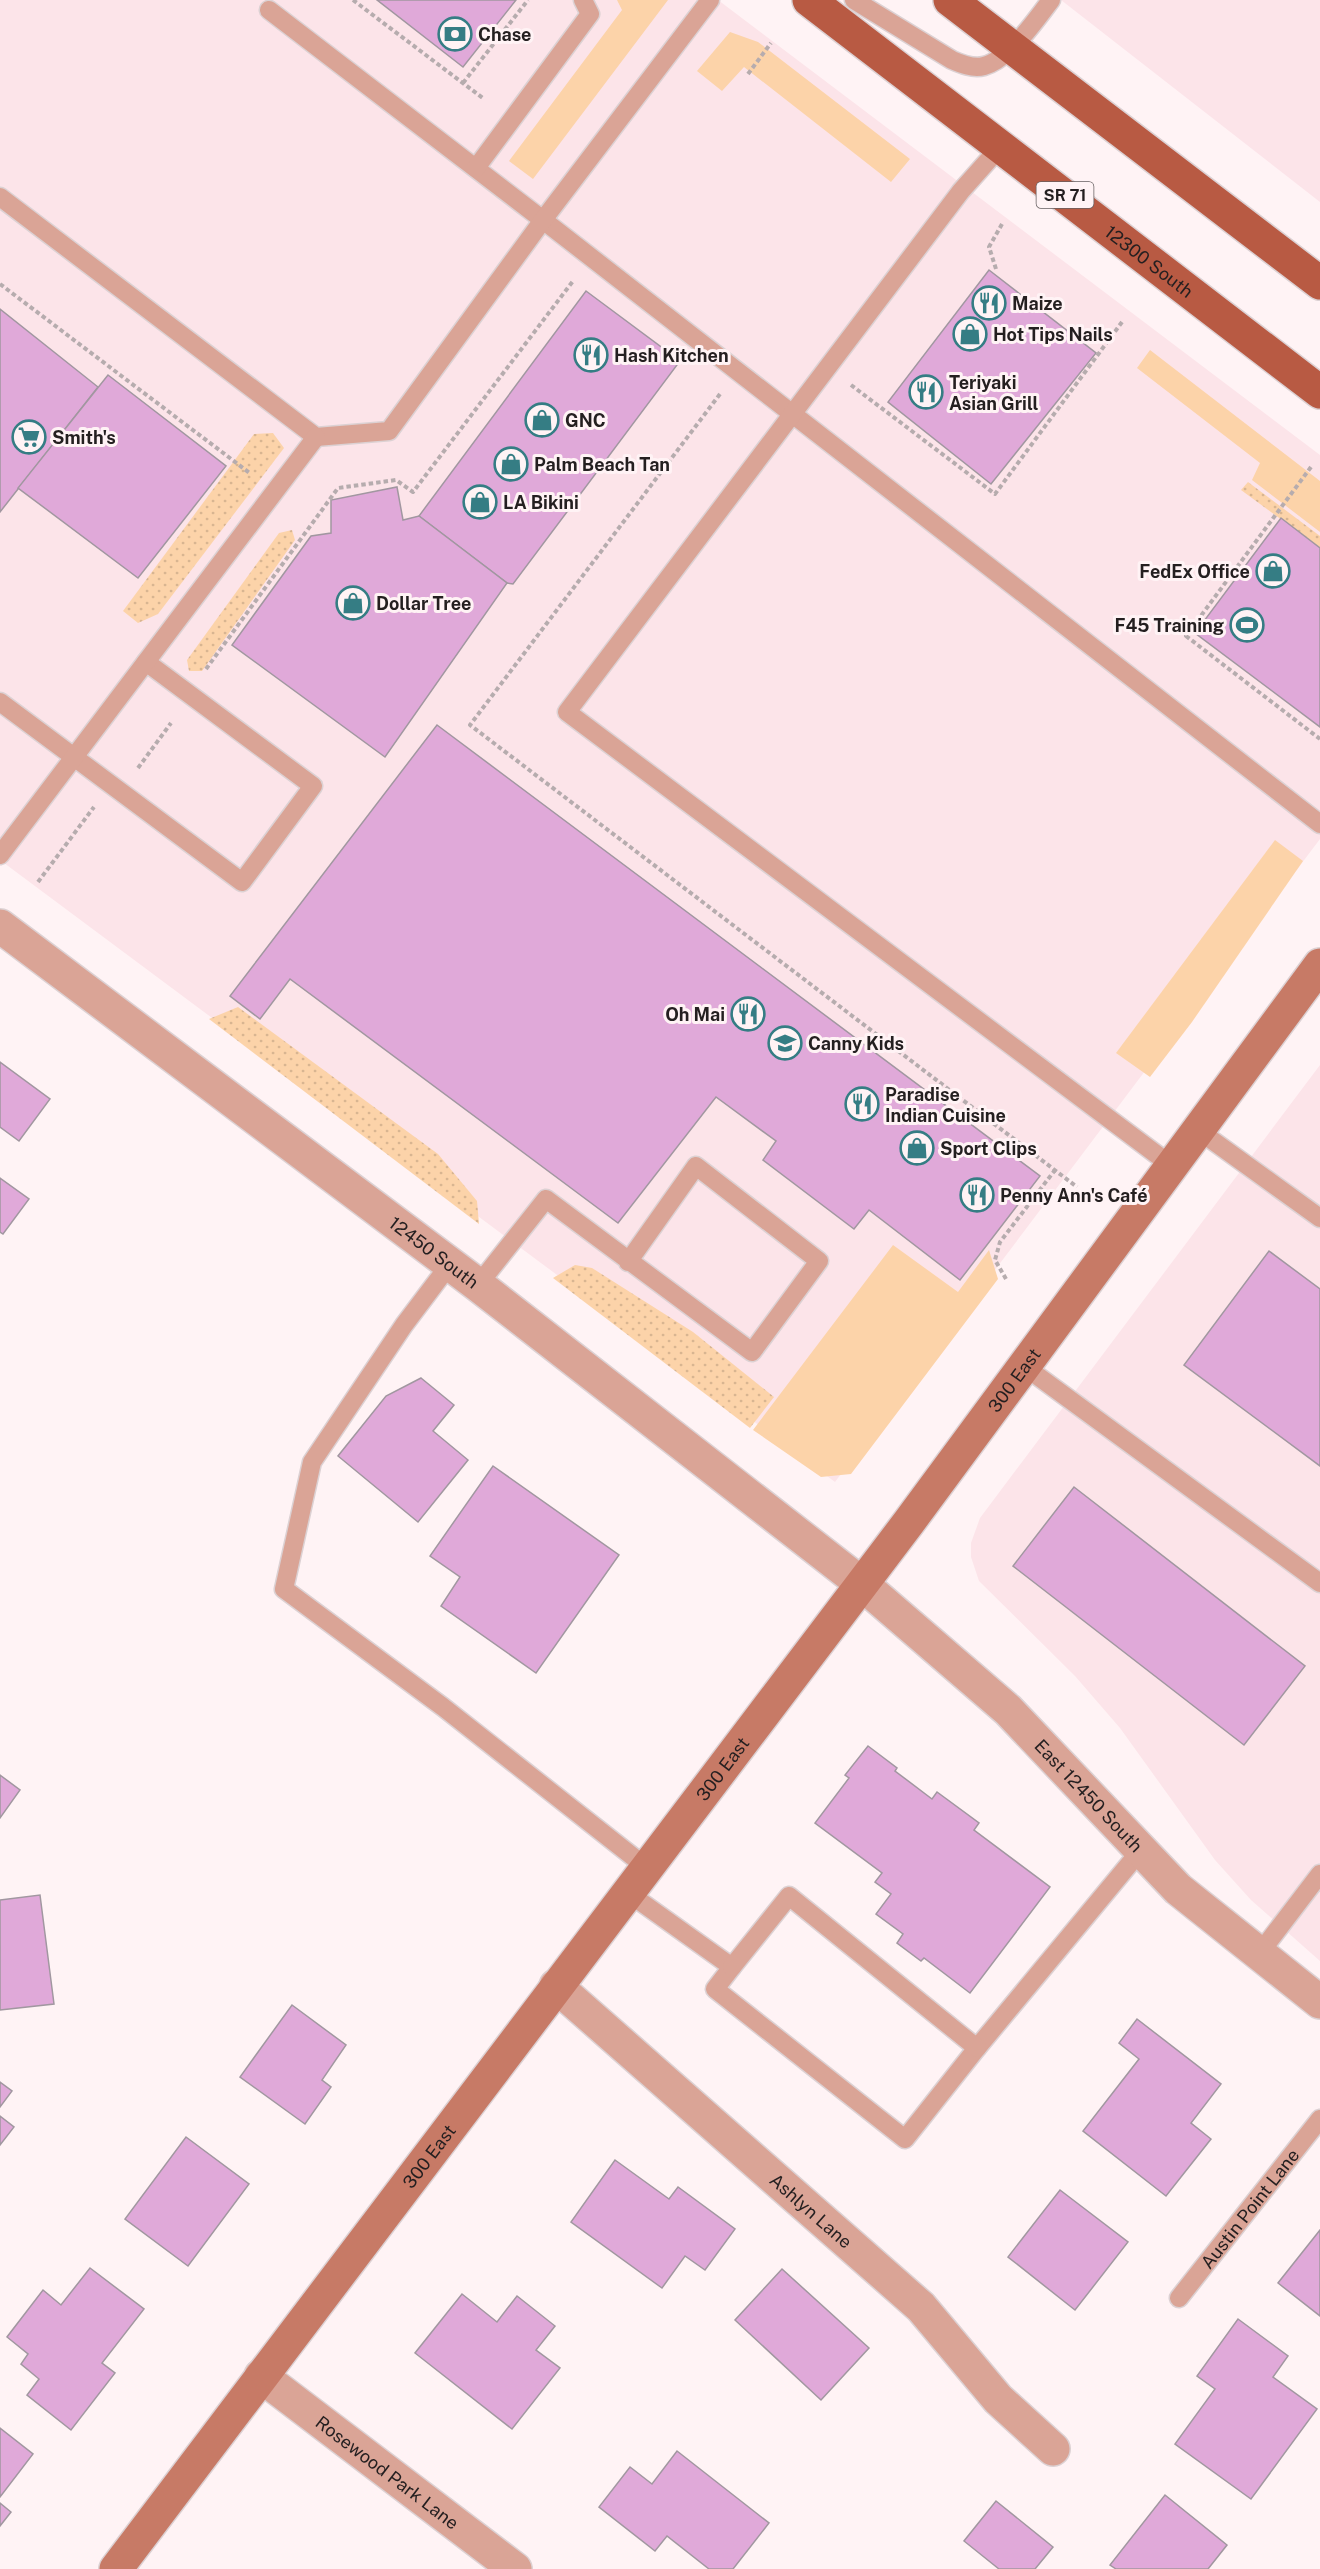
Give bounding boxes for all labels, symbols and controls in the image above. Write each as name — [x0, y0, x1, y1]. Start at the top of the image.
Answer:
bank icon: Chase — [437, 16, 473, 52]
place label: Chase — [478, 24, 532, 45]
road number: SR 71 — [1036, 182, 1094, 208]
street label: 12300 South — [1101, 221, 1198, 302]
restaurant icon: Maize — [971, 285, 1007, 321]
place label: Maize — [1012, 293, 1063, 314]
shop icon: Hot Tips Nails — [952, 316, 988, 352]
place label: Hot Tips Nails — [993, 324, 1113, 345]
restaurant icon: Hash Kitchen — [573, 337, 609, 373]
place label: Hash Kitchen — [614, 345, 729, 366]
place label: Teriyaki Asian Grill — [949, 372, 1039, 414]
restaurant icon: Teriyaki Asian Grill — [908, 374, 944, 410]
shop icon: GNC — [524, 402, 560, 438]
place label: GNC — [565, 410, 606, 431]
supermarket icon: Smith's — [11, 419, 47, 455]
place label: Smith's — [52, 427, 116, 448]
shop icon: Palm Beach Tan — [493, 446, 529, 482]
place label: Palm Beach Tan — [534, 454, 670, 475]
shop icon: LA Bikini — [462, 484, 498, 520]
place label: LA Bikini — [503, 492, 579, 513]
shop icon: FedEx Office — [1255, 553, 1291, 589]
place label: FedEx Office — [1139, 561, 1250, 582]
shop icon: Dollar Tree — [335, 585, 371, 621]
place label: Dollar Tree — [376, 593, 471, 614]
sports icon: F45 Training — [1229, 607, 1265, 643]
place label: F45 Training — [1115, 615, 1224, 636]
restaurant icon: Oh Mai — [730, 996, 766, 1032]
place label: Oh Mai — [665, 1004, 725, 1025]
school or university icon: Canny Kids — [767, 1025, 803, 1061]
place label: Canny Kids — [808, 1033, 904, 1054]
place label: Paradise Indian Cuisine — [885, 1084, 1006, 1126]
restaurant icon: Paradise Indian Cuisine — [844, 1086, 880, 1122]
shop icon: Sport Clips — [899, 1130, 935, 1166]
place label: Sport Clips — [940, 1138, 1037, 1159]
restaurant icon: Penny Ann's Café — [959, 1177, 995, 1213]
place label: Penny Ann's Café — [1000, 1185, 1148, 1206]
street label: 12450 South — [385, 1212, 483, 1292]
street label: 300 East — [983, 1344, 1044, 1416]
street label: 300 East — [691, 1733, 753, 1805]
street label: East 12450 South — [1031, 1735, 1147, 1856]
street label: 300 East — [398, 2120, 460, 2192]
street label: Austin Point Lane — [1196, 2144, 1303, 2272]
street label: Ashlyn Lane — [766, 2169, 857, 2252]
street label: Rosewood Park Lane — [312, 2411, 463, 2533]

